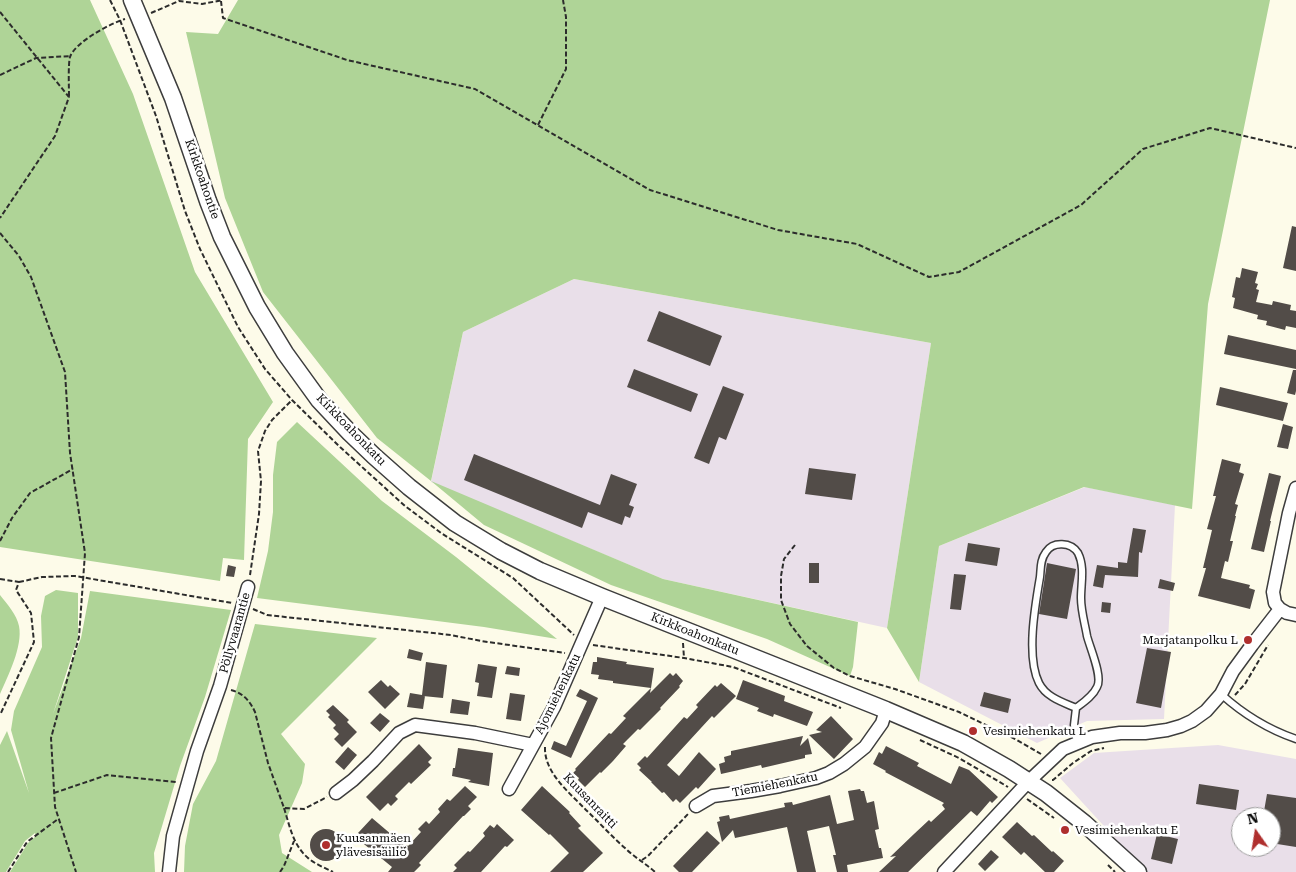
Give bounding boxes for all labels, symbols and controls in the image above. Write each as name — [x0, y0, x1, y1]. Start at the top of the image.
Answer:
street label: Kirkkoahontie — [182, 137, 222, 221]
street label: Kirkkoahonkatu — [313, 391, 389, 469]
street label: Pöllyvaarantie — [217, 591, 253, 675]
street label: Kirkkoahonkatu — [649, 610, 741, 658]
place label: Marjatanpolku L — [1142, 633, 1238, 647]
marker: Marjatanpolku L — [1242, 634, 1254, 646]
street label: Ajomiehenkatu — [532, 651, 584, 737]
place label: Vesimiehenkatu L — [983, 724, 1086, 738]
marker: Vesimiehenkatu L — [967, 725, 979, 737]
street label: Kuusanraitti — [560, 770, 620, 832]
street label: Tiemiehenkatu — [731, 770, 819, 800]
north arrow — [1231, 807, 1281, 857]
text: N — [1246, 809, 1260, 827]
place label: Vesimiehenkatu E — [1075, 823, 1178, 837]
marker: Vesimiehenkatu E — [1059, 824, 1071, 836]
place label: Kuusanmäen ylävesisäiliö — [336, 831, 411, 859]
marker: Kuusanmäen ylävesisäiliö — [320, 839, 332, 851]

